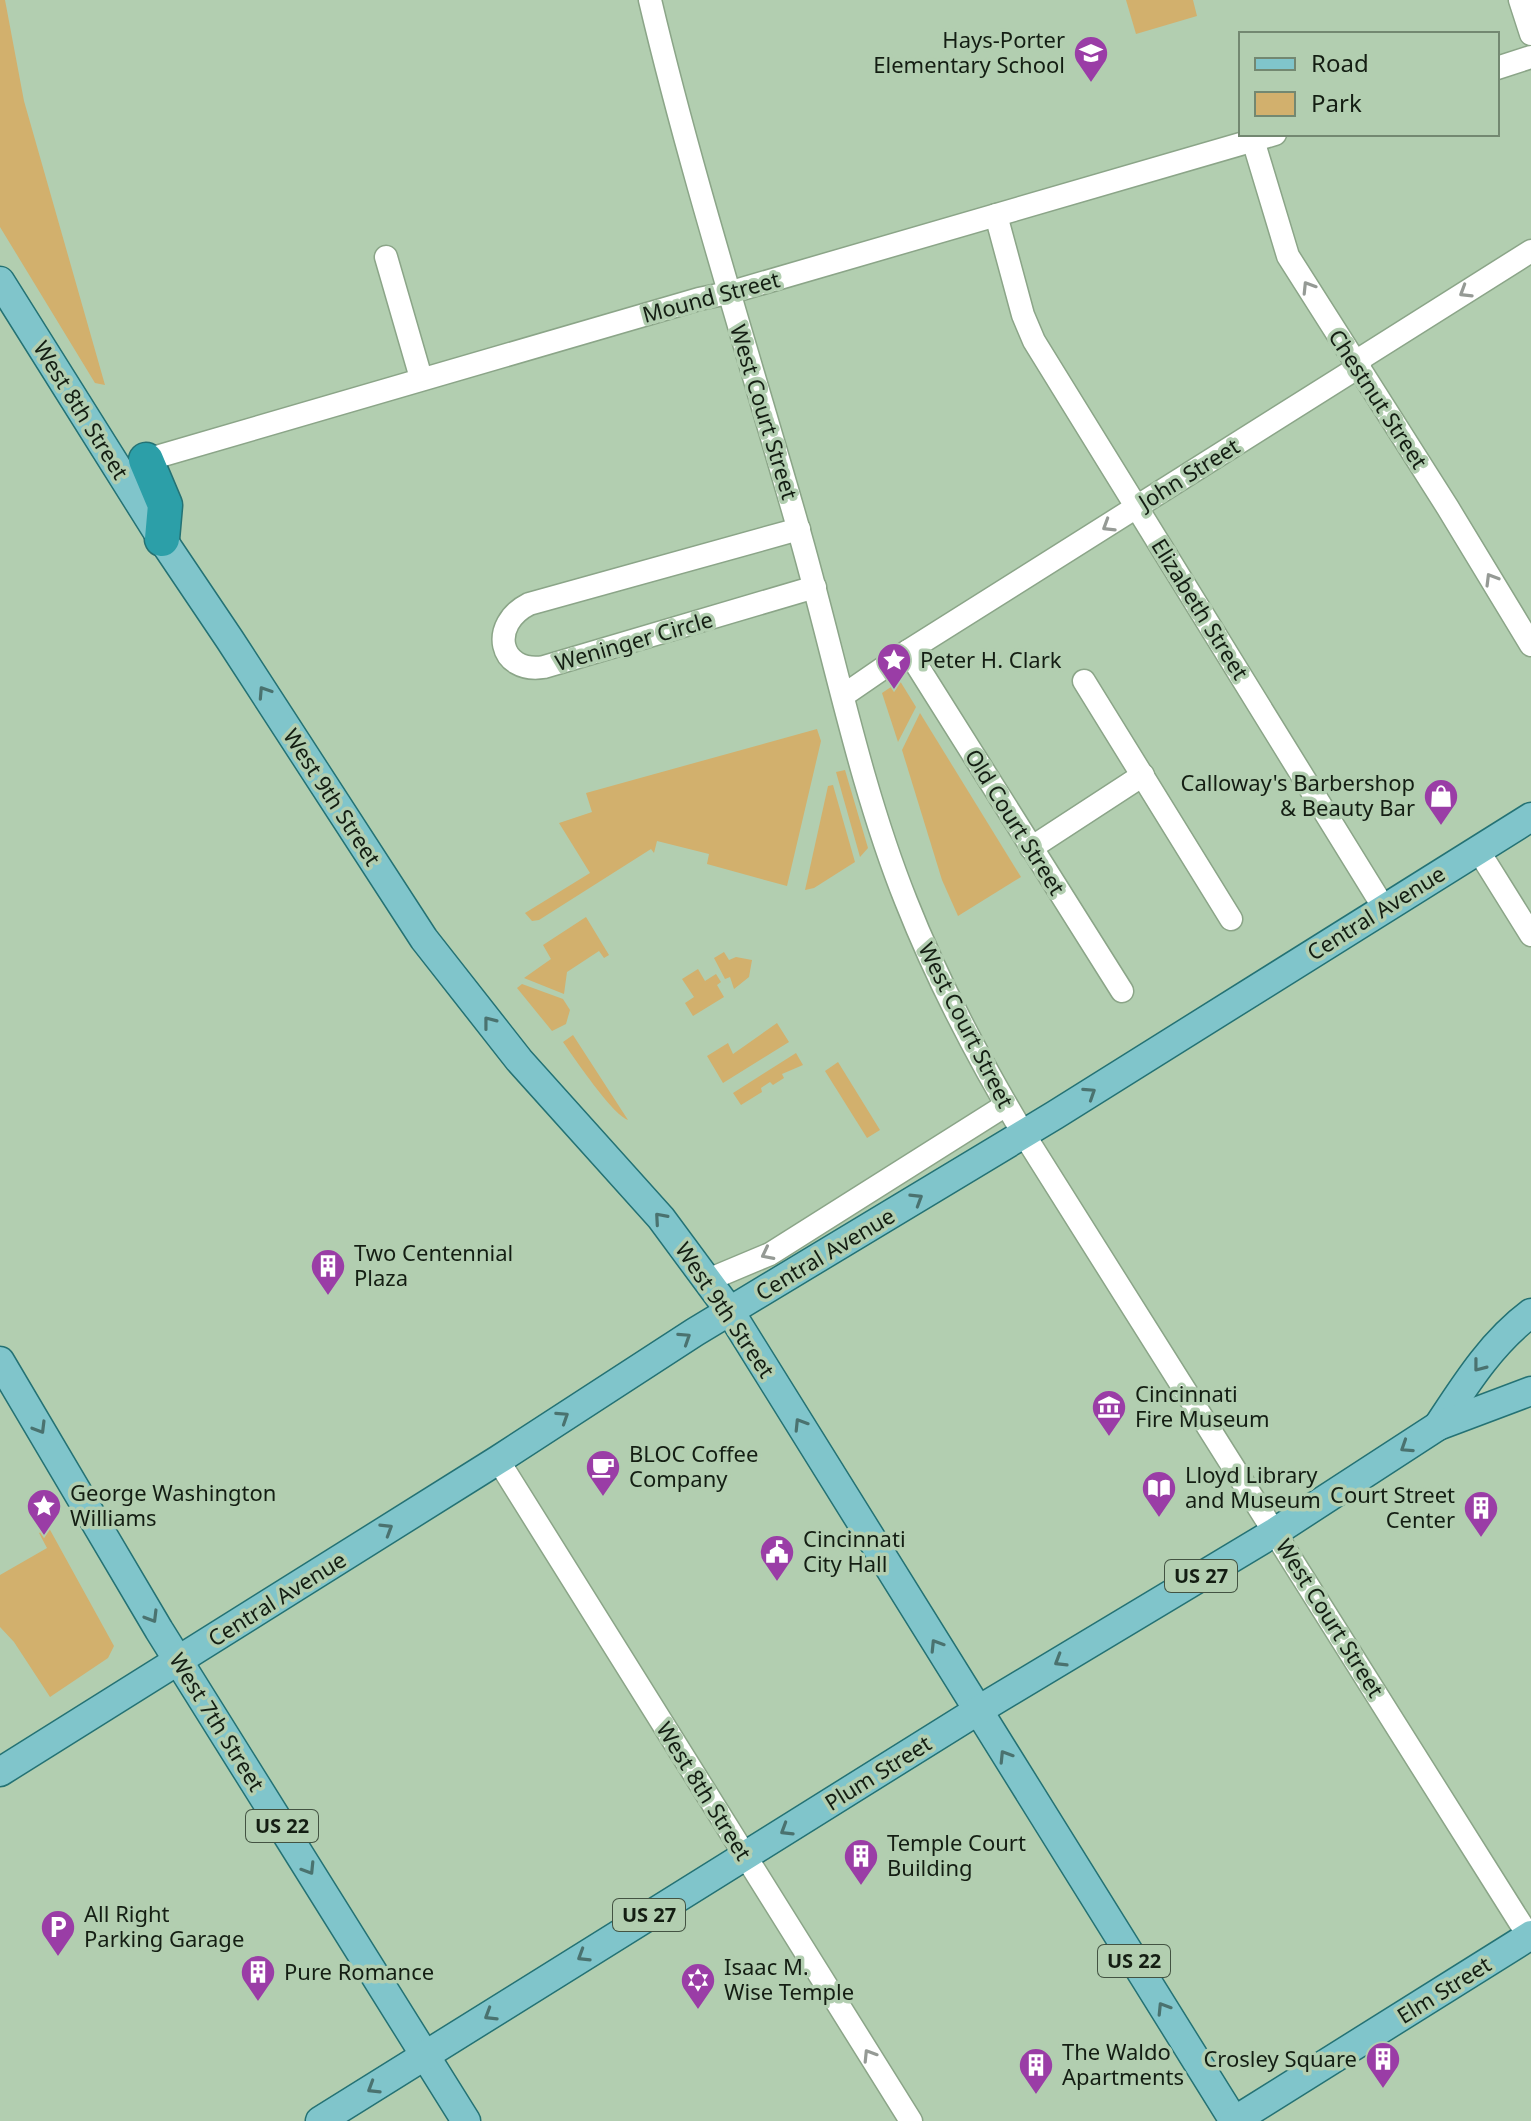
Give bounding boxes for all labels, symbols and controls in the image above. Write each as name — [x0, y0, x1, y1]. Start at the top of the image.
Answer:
place label: Hays-Porter Elementary School — [873, 24, 1065, 79]
legend — [1239, 32, 1499, 136]
school or university icon: Hays-Porter Elementary School — [1072, 34, 1110, 84]
text: Road — [1311, 46, 1369, 79]
text: Park — [1311, 86, 1362, 119]
street label: Mound Street — [639, 263, 783, 329]
one-way arrow — [1302, 282, 1317, 296]
one-way arrow — [1459, 283, 1474, 298]
street label: West Court Street — [724, 320, 806, 503]
street label: Chestnut Street — [1323, 323, 1435, 474]
street label: West 8th Street — [27, 335, 136, 484]
street label: John Street — [1131, 430, 1245, 517]
one-way arrow — [1102, 516, 1117, 531]
street label: Elizabeth Street — [1145, 532, 1256, 685]
one-way arrow — [1485, 573, 1500, 588]
street label: Weninger Circle — [551, 603, 716, 677]
place icon: Peter H. Clark — [875, 641, 913, 691]
place label: Peter H. Clark — [920, 644, 1062, 674]
one-way arrow — [259, 686, 274, 700]
street label: West 9th Street — [277, 722, 388, 871]
street label: Old Court Street — [959, 743, 1073, 900]
place label: Calloway's Barbershop & Beauty Bar — [1181, 767, 1415, 822]
shop icon: Calloway's Barbershop & Beauty Bar — [1422, 777, 1460, 827]
street label: Central Avenue — [1301, 858, 1450, 967]
street label: West Court Street — [912, 937, 1022, 1112]
one-way arrow — [484, 1016, 498, 1031]
one-way arrow — [1081, 1088, 1096, 1103]
one-way arrow — [908, 1193, 923, 1208]
street label: Central Avenue — [749, 1200, 900, 1307]
one-way arrow — [655, 1212, 670, 1227]
street label: West 9th Street — [669, 1236, 782, 1383]
place label: Two Centennial Plaza — [354, 1237, 513, 1292]
one-way arrow — [761, 1244, 776, 1260]
building icon: Two Centennial Plaza — [309, 1247, 347, 1297]
one-way arrow — [677, 1332, 691, 1347]
one-way arrow — [1475, 1357, 1489, 1372]
place label: Cincinnati Fire Museum — [1135, 1378, 1270, 1433]
museum icon: Cincinnati Fire Museum — [1090, 1388, 1128, 1438]
one-way arrow — [555, 1412, 569, 1427]
one-way arrow — [794, 1418, 809, 1433]
one-way arrow — [30, 1419, 46, 1434]
one-way arrow — [1400, 1437, 1415, 1452]
place label: BLOC Coffee Company — [629, 1438, 758, 1493]
cafe icon: BLOC Coffee Company — [584, 1448, 622, 1498]
place label: Lloyd Library and Museum — [1185, 1459, 1321, 1514]
library icon: Lloyd Library and Museum — [1140, 1469, 1178, 1519]
place label: George Washington Williams — [70, 1477, 276, 1532]
place label: Court Street Center — [1330, 1479, 1455, 1534]
place icon: George Washington Williams — [25, 1487, 63, 1537]
building icon: Court Street Center — [1462, 1489, 1500, 1539]
place label: Cincinnati City Hall — [803, 1523, 906, 1578]
one-way arrow — [378, 1524, 393, 1539]
public building icon: Cincinnati City Hall — [758, 1533, 796, 1583]
street label: West Court Street — [1270, 1533, 1392, 1702]
street label: Central Avenue — [202, 1544, 351, 1653]
road number: US 27 — [1165, 1560, 1237, 1592]
one-way arrow — [142, 1608, 157, 1623]
one-way arrow — [930, 1639, 946, 1654]
street label: West 7th Street — [163, 1647, 272, 1796]
one-way arrow — [1054, 1651, 1069, 1667]
street label: West 8th Street — [650, 1716, 759, 1865]
street label: Plum Street — [819, 1728, 936, 1817]
one-way arrow — [999, 1750, 1015, 1765]
road number: US 22 — [246, 1810, 318, 1842]
one-way arrow — [780, 1820, 795, 1835]
place label: Temple Court Building — [887, 1827, 1026, 1882]
building icon: Temple Court Building — [842, 1837, 880, 1887]
one-way arrow — [299, 1860, 314, 1875]
place label: All Right Parking Garage — [84, 1898, 244, 1953]
road number: US 27 — [613, 1899, 685, 1931]
parking icon: All Right Parking Garage — [39, 1908, 77, 1958]
road number: US 22 — [1098, 1945, 1170, 1977]
one-way arrow — [577, 1946, 592, 1962]
street label: Elm Street — [1391, 1948, 1496, 2030]
place label: Isaac M. Wise Temple — [724, 1951, 854, 2006]
building icon: Pure Romance — [239, 1953, 277, 2003]
place label: Pure Romance — [284, 1956, 434, 1986]
synagogue icon: Isaac M. Wise Temple — [679, 1961, 717, 2011]
one-way arrow — [1157, 2002, 1172, 2016]
one-way arrow — [484, 2005, 498, 2020]
place label: The Waldo Apartments — [1062, 2036, 1184, 2091]
building icon: Crosley Square — [1364, 2040, 1402, 2090]
place label: Crosley Square — [1203, 2043, 1357, 2073]
building icon: The Waldo Apartments — [1017, 2046, 1055, 2096]
one-way arrow — [864, 2049, 879, 2064]
one-way arrow — [367, 2078, 381, 2093]

